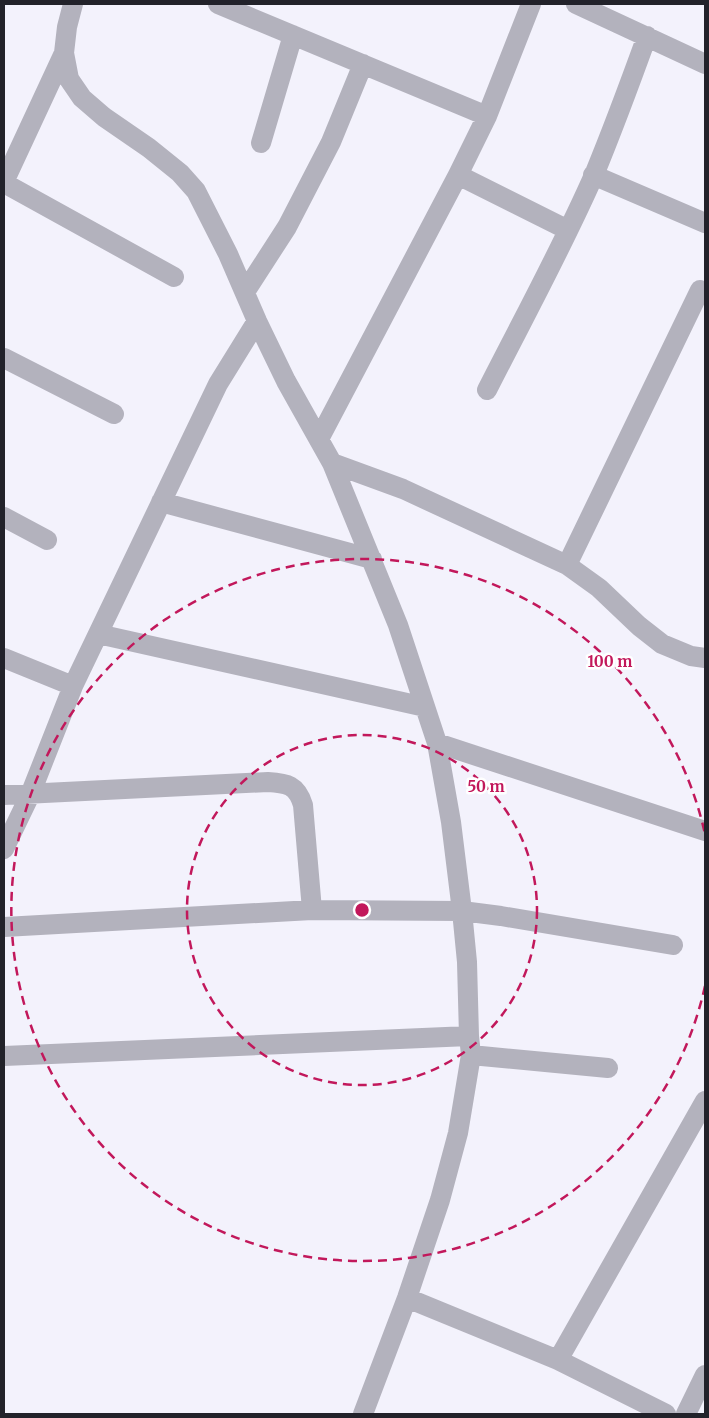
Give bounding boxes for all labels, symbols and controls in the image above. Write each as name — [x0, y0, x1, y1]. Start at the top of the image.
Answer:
text: 100 m — [588, 652, 632, 671]
text: 50 m — [467, 777, 505, 796]
centre of rings — [353, 901, 371, 919]

